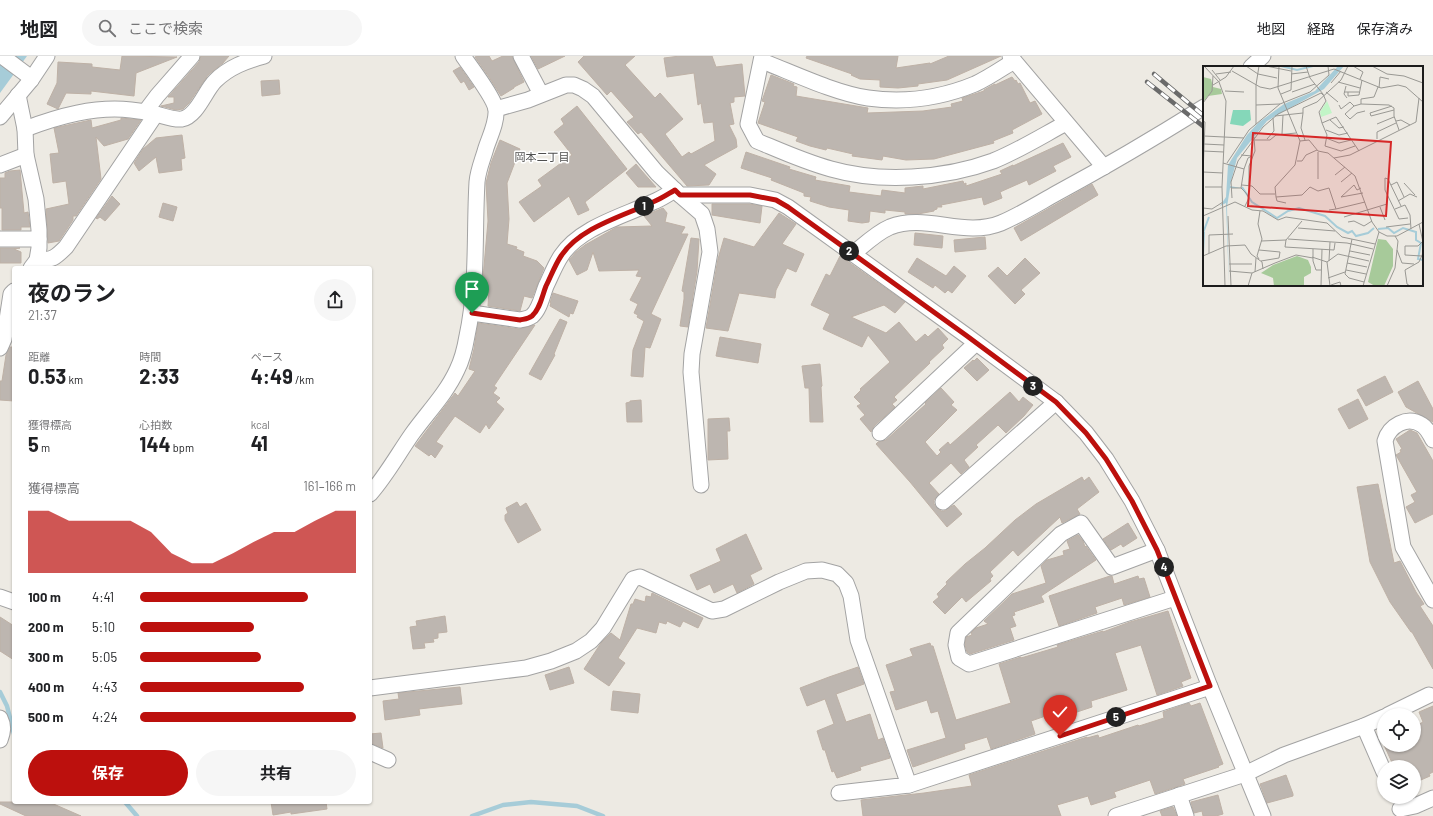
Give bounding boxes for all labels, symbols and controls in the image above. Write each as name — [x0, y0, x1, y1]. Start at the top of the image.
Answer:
search box — [82, 10, 362, 46]
text: 地図 — [20, 17, 58, 40]
icon: search — [96, 17, 118, 39]
text: ここで検索 — [128, 19, 203, 37]
text: 地図 — [1257, 20, 1285, 37]
text: 経路 — [1307, 20, 1335, 37]
text: 保存済み — [1357, 20, 1413, 37]
inset map — [1203, 66, 1423, 286]
district label: 岡本二丁目 — [515, 150, 570, 163]
pin: 1 — [634, 196, 654, 216]
text: 1 — [642, 199, 646, 212]
pin: 2 — [839, 241, 859, 261]
text: 2 — [846, 244, 852, 257]
pin — [455, 272, 489, 313]
icon: arrive — [461, 278, 483, 300]
text: 夜のラン — [28, 279, 116, 305]
button: share — [314, 279, 356, 321]
text: 21:37 — [28, 307, 57, 323]
text: 距離 — [28, 350, 50, 363]
text: 時間 — [139, 350, 161, 363]
text: ペース — [251, 350, 283, 363]
text: 0.53 — [28, 364, 66, 388]
text: 2:33 — [139, 364, 179, 388]
text: 4:49 — [251, 364, 293, 388]
text: km — [66, 373, 83, 386]
text: /km — [293, 373, 314, 386]
pin: 3 — [1023, 376, 1043, 396]
text: 3 — [1030, 379, 1036, 392]
text: 獲得標高 — [28, 418, 72, 431]
text: 心拍数 — [139, 418, 172, 431]
text: kcal — [251, 418, 270, 431]
text: 41 — [251, 431, 268, 455]
text: 5 — [28, 432, 39, 456]
text: 144 — [139, 432, 171, 456]
text: m — [39, 441, 50, 454]
text: bpm — [171, 441, 194, 454]
text: 161–166 m — [303, 478, 356, 494]
text: 獲得標高 — [28, 480, 80, 496]
pin: 4 — [1154, 557, 1174, 577]
text: 4 — [1161, 560, 1167, 573]
text: 100 m — [28, 589, 61, 605]
text: 4:41 — [92, 589, 114, 605]
text: 200 m — [28, 619, 64, 635]
text: 5:10 — [92, 619, 115, 635]
text: 300 m — [28, 649, 63, 665]
text: 5:05 — [92, 649, 117, 665]
text: 400 m — [28, 679, 64, 695]
text: 4:43 — [92, 679, 117, 695]
pin — [1043, 695, 1077, 736]
icon: check — [1049, 701, 1071, 723]
pin: 5 — [1106, 707, 1126, 727]
map controls — [1377, 708, 1421, 804]
button: locate — [1377, 708, 1421, 752]
text: 500 m — [28, 709, 63, 725]
text: 4:24 — [92, 709, 118, 725]
text: 5 — [1113, 710, 1119, 723]
button: 保存 — [28, 750, 188, 796]
button: 共有 — [196, 750, 356, 796]
button: layers — [1377, 760, 1421, 804]

